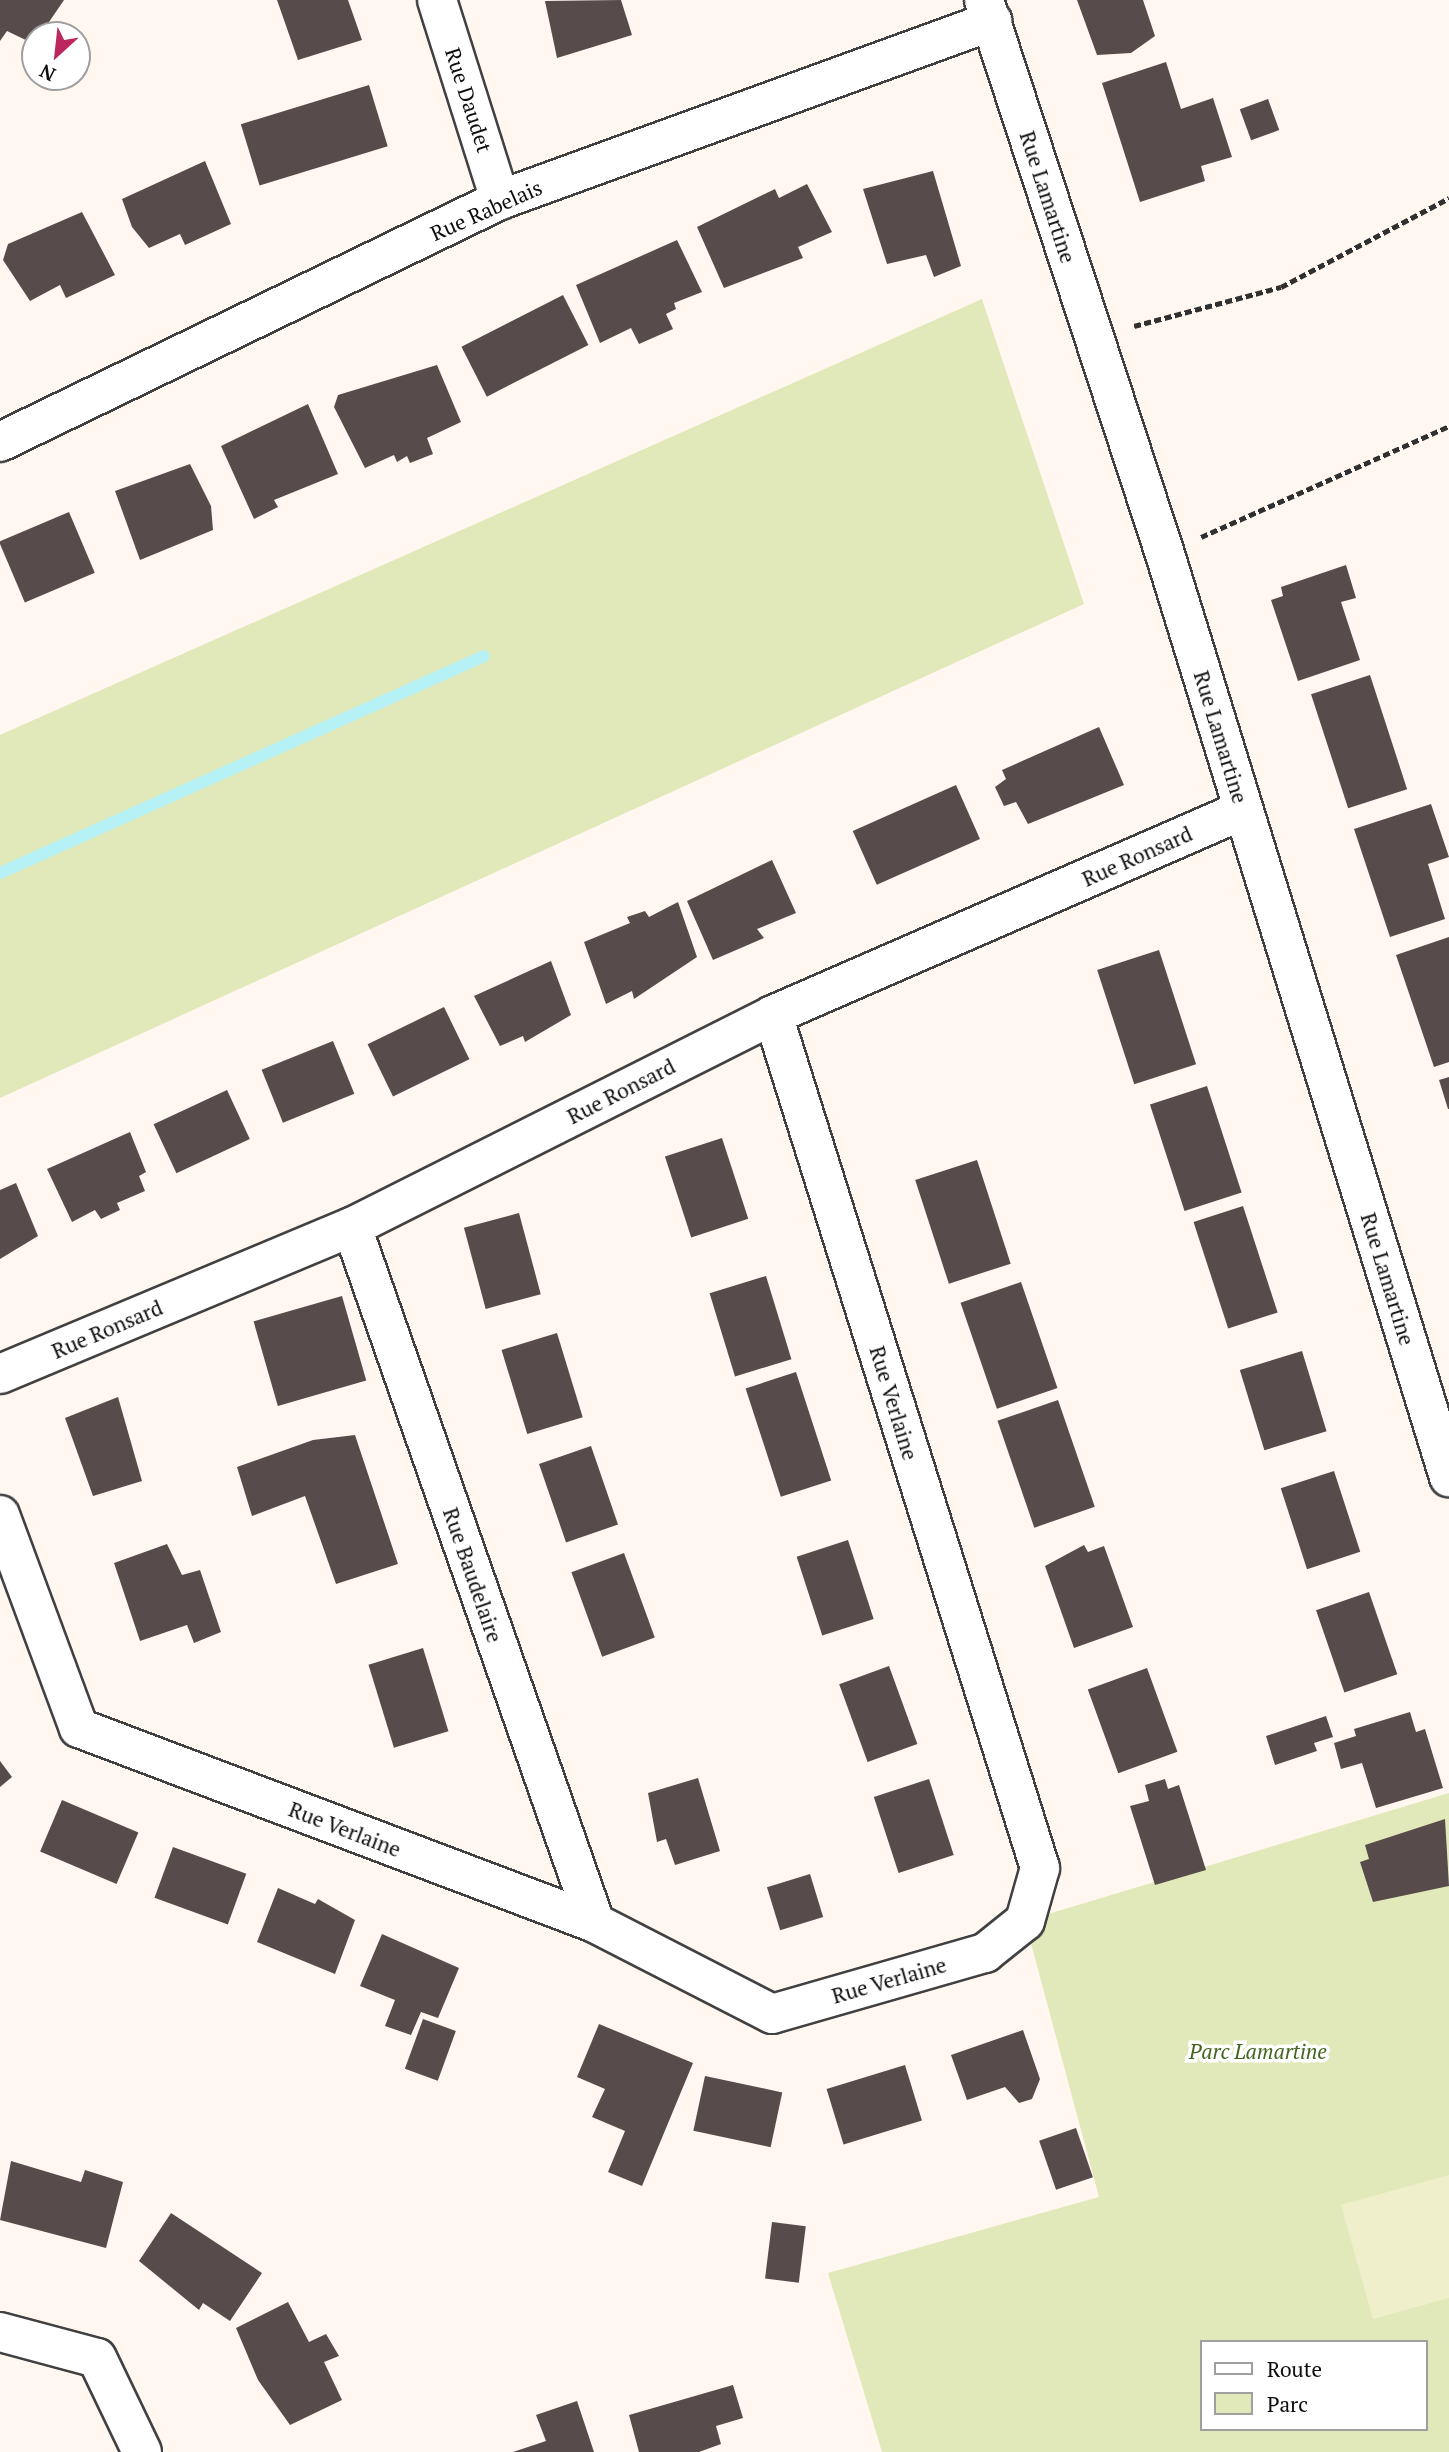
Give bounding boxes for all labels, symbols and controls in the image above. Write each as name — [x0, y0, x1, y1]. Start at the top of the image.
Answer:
north arrow — [21, 21, 91, 91]
street label: Rue Daudet — [440, 44, 498, 156]
text: N — [35, 59, 59, 88]
street label: Rue Lamartine — [1015, 128, 1081, 266]
street label: Rue Rabelais — [426, 174, 546, 246]
street label: Rue Lamartine — [1189, 668, 1253, 806]
street label: Rue Ronsard — [1078, 821, 1196, 891]
street label: Rue Ronsard — [563, 1053, 679, 1129]
street label: Rue Lamartine — [1356, 1210, 1420, 1348]
street label: Rue Ronsard — [48, 1294, 166, 1364]
street label: Rue Verlaine — [865, 1343, 923, 1463]
street label: Rue Baudelaire — [438, 1504, 508, 1646]
street label: Rue Verlaine — [285, 1796, 405, 1862]
street label: Rue Verlaine — [829, 1952, 949, 2008]
park label: Parc Lamartine — [1189, 2038, 1327, 2064]
legend — [1200, 2340, 1428, 2431]
text: Route — [1267, 2355, 1322, 2383]
text: Parc — [1267, 2390, 1308, 2418]

